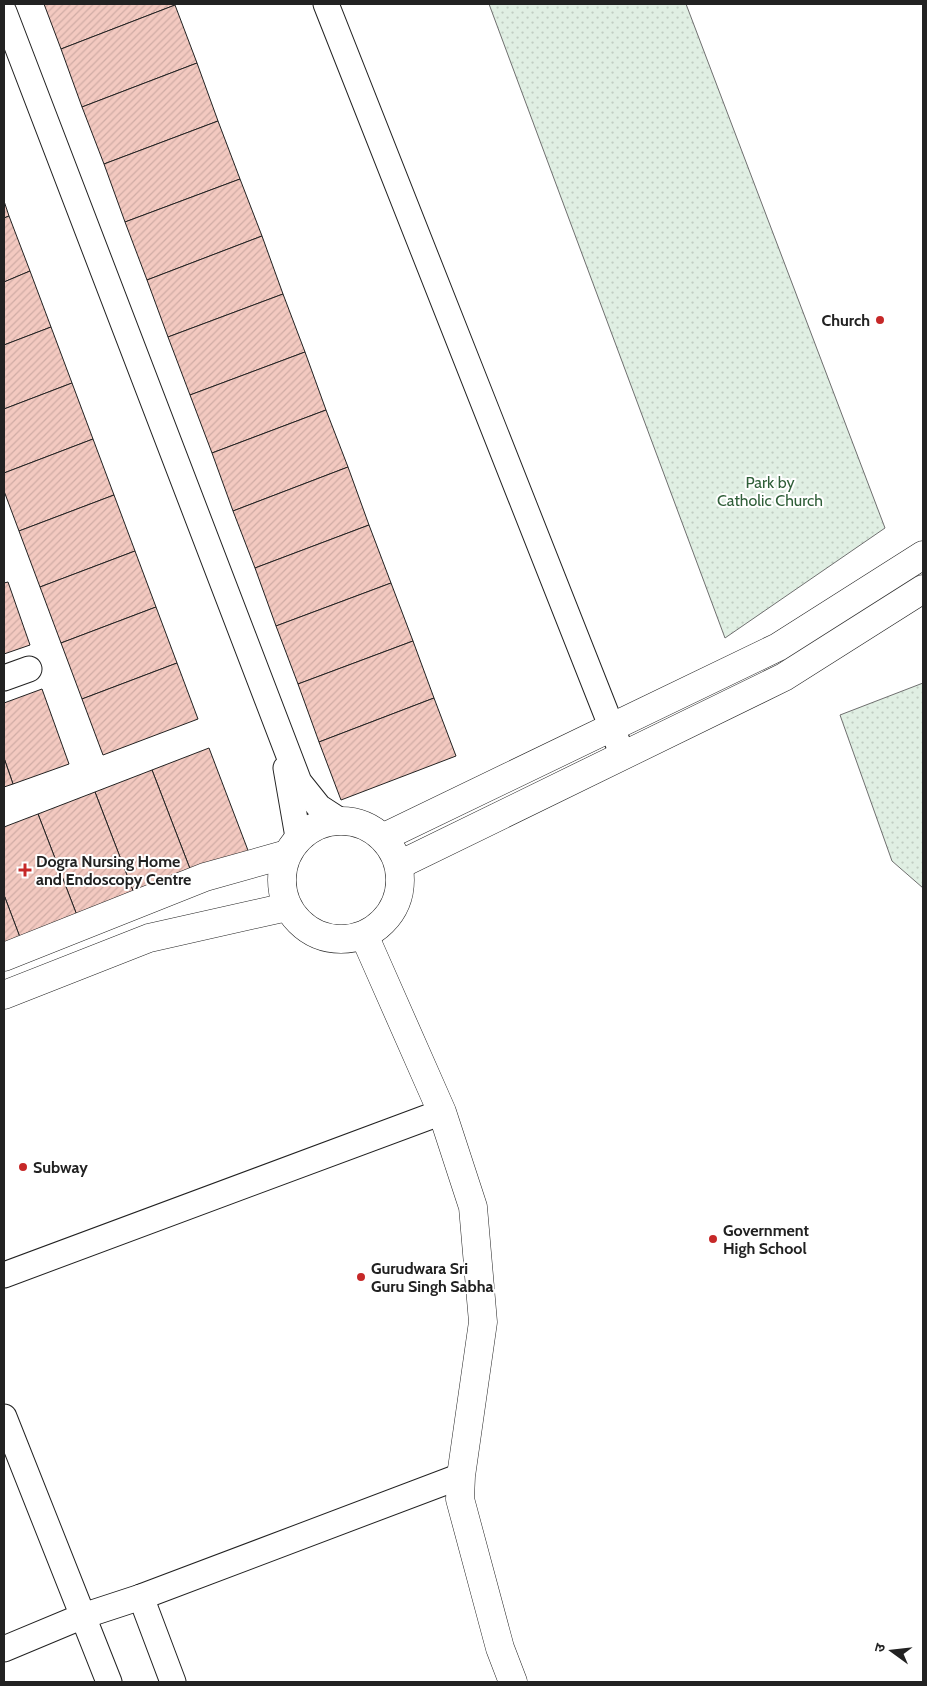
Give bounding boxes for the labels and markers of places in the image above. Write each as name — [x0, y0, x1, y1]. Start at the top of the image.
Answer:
place label: Church — [821, 311, 870, 330]
marker: Church — [874, 314, 886, 326]
place label: Dogra Nursing Home and Endoscopy Centre — [36, 852, 191, 889]
marker: Dogra Nursing Home and Endoscopy Centre — [18, 863, 32, 877]
place label: Subway — [33, 1158, 88, 1177]
marker: Subway — [17, 1161, 29, 1173]
place label: Government High School — [723, 1221, 810, 1258]
marker: Government High School — [707, 1233, 719, 1245]
place label: Gurudwara Sri Guru Singh Sabha — [371, 1259, 494, 1296]
marker: Gurudwara Sri Guru Singh Sabha — [355, 1271, 367, 1283]

